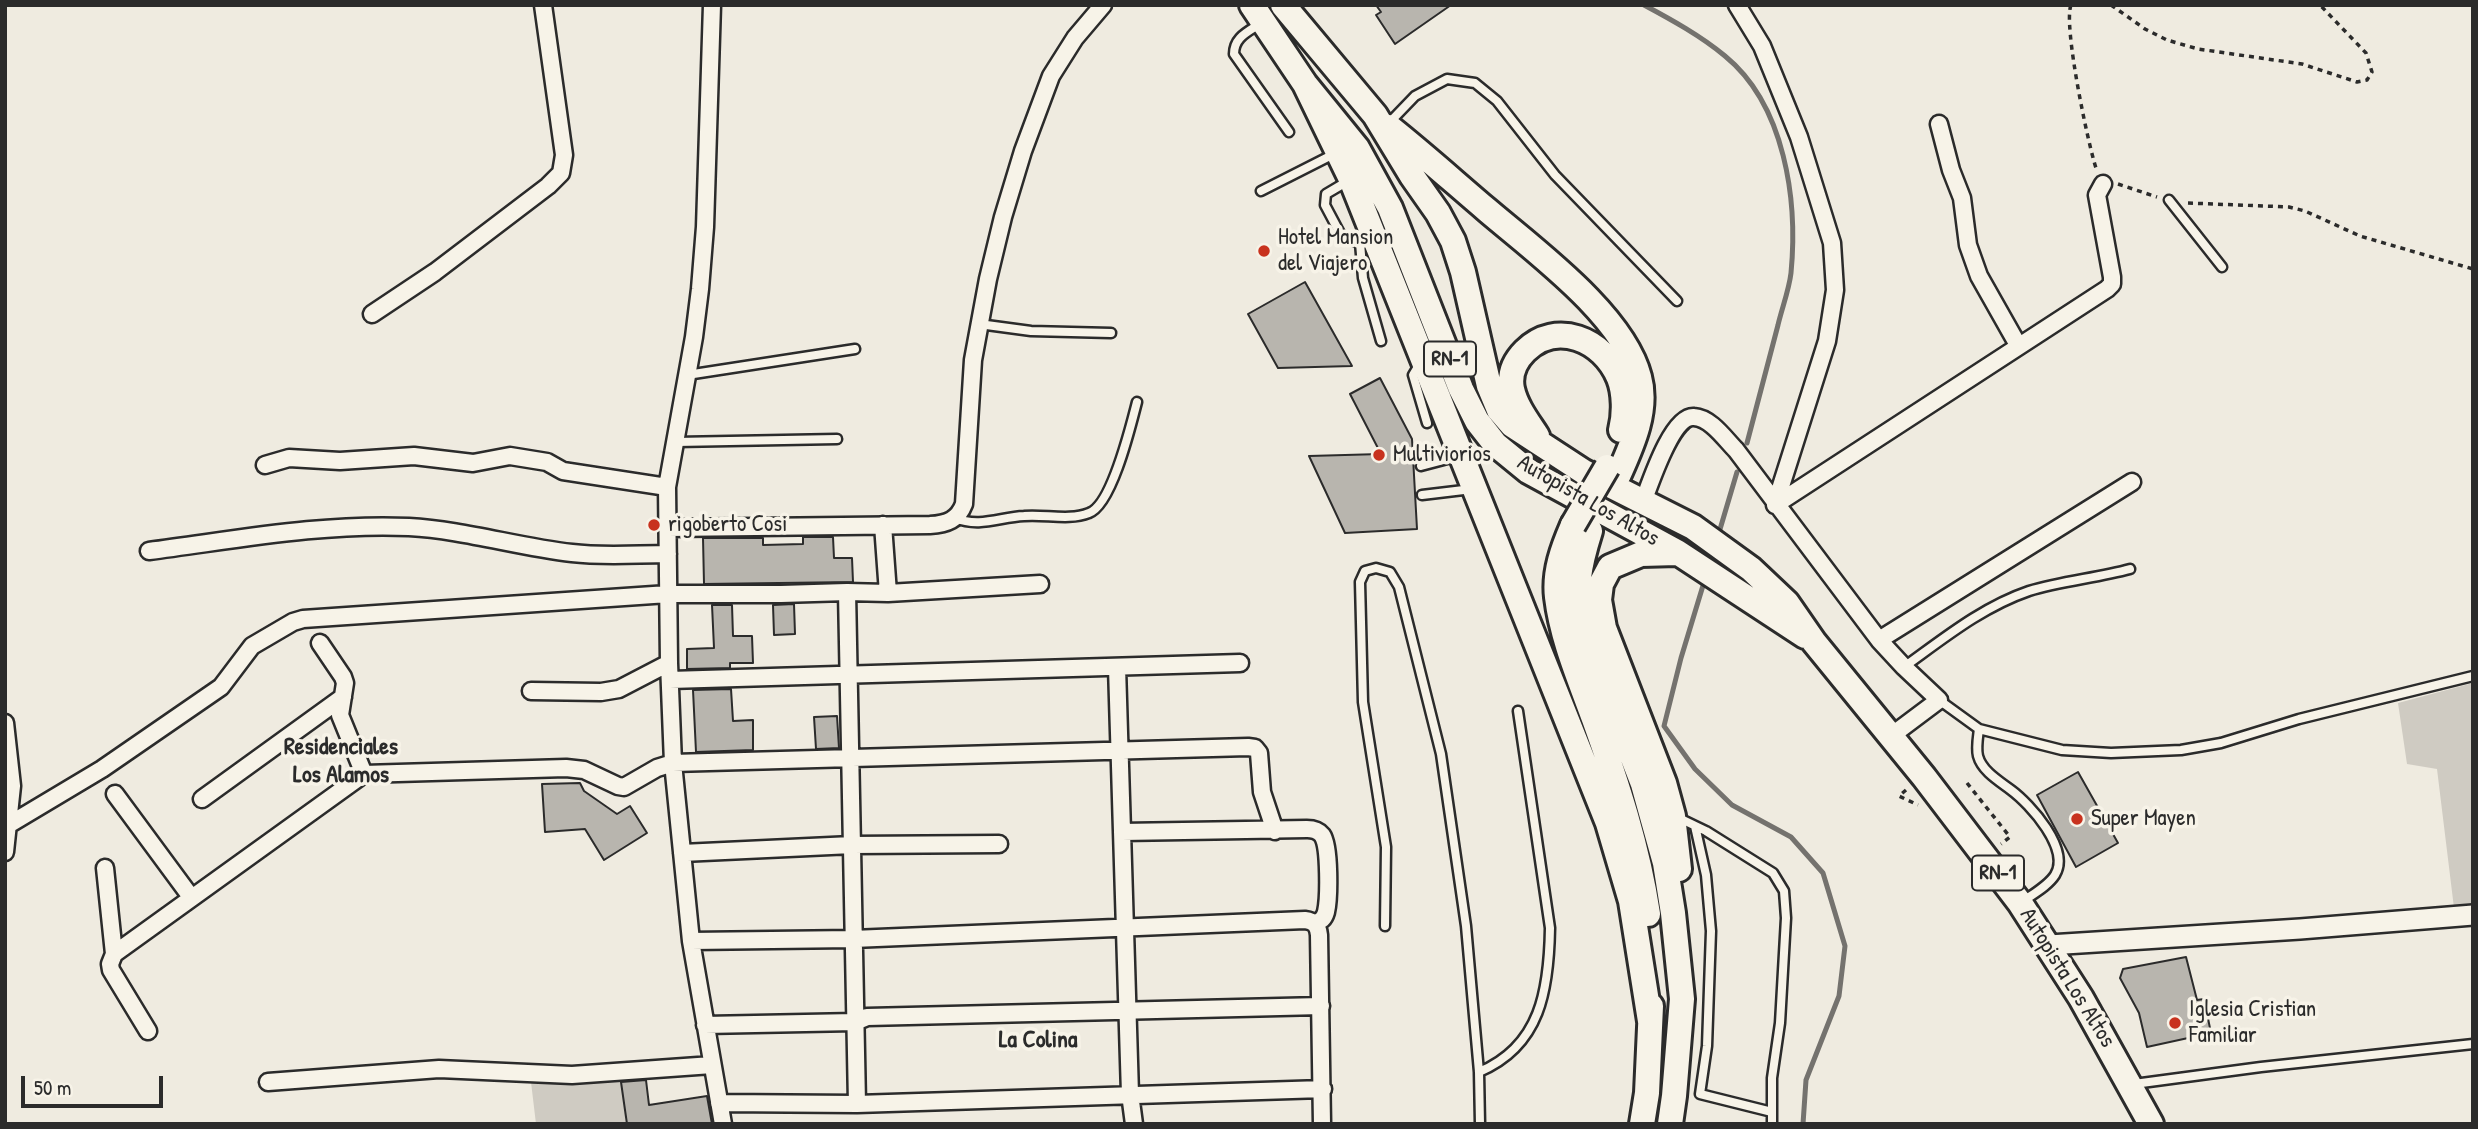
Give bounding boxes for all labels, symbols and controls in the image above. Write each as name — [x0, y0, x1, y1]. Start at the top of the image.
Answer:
place label: Hotel Mansion del Viajero — [1278, 224, 1393, 278]
marker: Hotel Mansion del Viajero — [1256, 243, 1272, 259]
road number: RN-1 — [1424, 342, 1476, 376]
place label: Multiviorios — [1393, 441, 1491, 469]
marker: Multiviorios — [1371, 447, 1387, 463]
street label: Autopista Los Altos — [1512, 449, 1664, 553]
place label: rigoberto Cosi — [668, 511, 787, 539]
marker: rigoberto Cosi — [646, 517, 662, 533]
district label: Residenciales Los Alamos — [284, 734, 398, 790]
place label: Super Mayen — [2091, 805, 2196, 833]
marker: Super Mayen — [2069, 811, 2085, 827]
road number: RN-1 — [1972, 856, 2024, 890]
street label: Autopista Los Altos — [2013, 903, 2121, 1053]
place label: Iglesia Cristian Familiar — [2189, 996, 2316, 1050]
marker: Iglesia Cristian Familiar — [2167, 1015, 2183, 1031]
district label: La Colina — [999, 1027, 1077, 1055]
scale bar — [24, 1062, 166, 1106]
text: 50 m — [34, 1073, 71, 1102]

